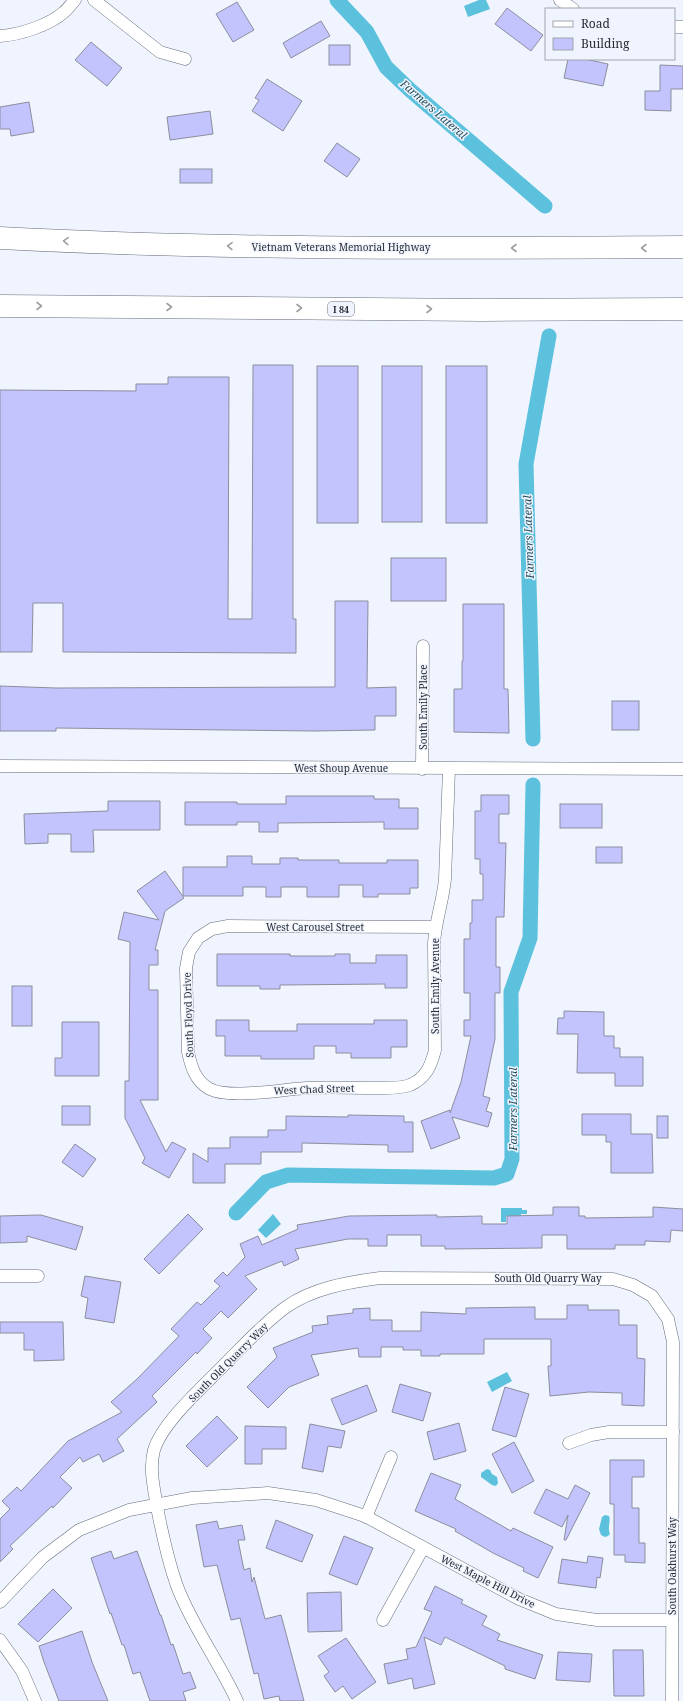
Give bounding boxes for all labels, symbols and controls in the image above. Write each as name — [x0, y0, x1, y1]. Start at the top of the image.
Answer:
legend — [545, 8, 675, 60]
text: Road — [581, 15, 611, 32]
text: Building — [581, 35, 630, 52]
water label: Farmers Lateral — [397, 75, 471, 142]
one-way arrow — [63, 237, 69, 246]
street label: Vietnam Veterans Memorial Highway — [252, 240, 431, 254]
one-way arrow — [227, 242, 233, 250]
one-way arrow — [641, 243, 647, 252]
one-way arrow — [511, 244, 517, 252]
one-way arrow — [36, 302, 42, 310]
road number: I 84 — [328, 302, 354, 316]
one-way arrow — [166, 303, 172, 311]
one-way arrow — [296, 304, 302, 312]
one-way arrow — [426, 305, 432, 313]
water label: Farmers Lateral — [519, 494, 537, 580]
street label: South Emily Place — [416, 664, 430, 750]
street label: West Shoup Avenue — [294, 761, 388, 775]
street label: West Carousel Street — [266, 920, 364, 934]
street label: South Emily Avenue — [428, 938, 442, 1034]
street label: South Floyd Drive — [180, 972, 196, 1058]
water label: Farmers Lateral — [505, 1067, 520, 1152]
street label: West Chad Street — [273, 1081, 355, 1097]
street label: South Old Quarry Way — [494, 1271, 602, 1285]
street label: South Old Quarry Way — [185, 1319, 271, 1405]
street label: South Oakhurst Way — [665, 1517, 679, 1615]
street label: West Maple Hill Drive — [438, 1551, 538, 1611]

